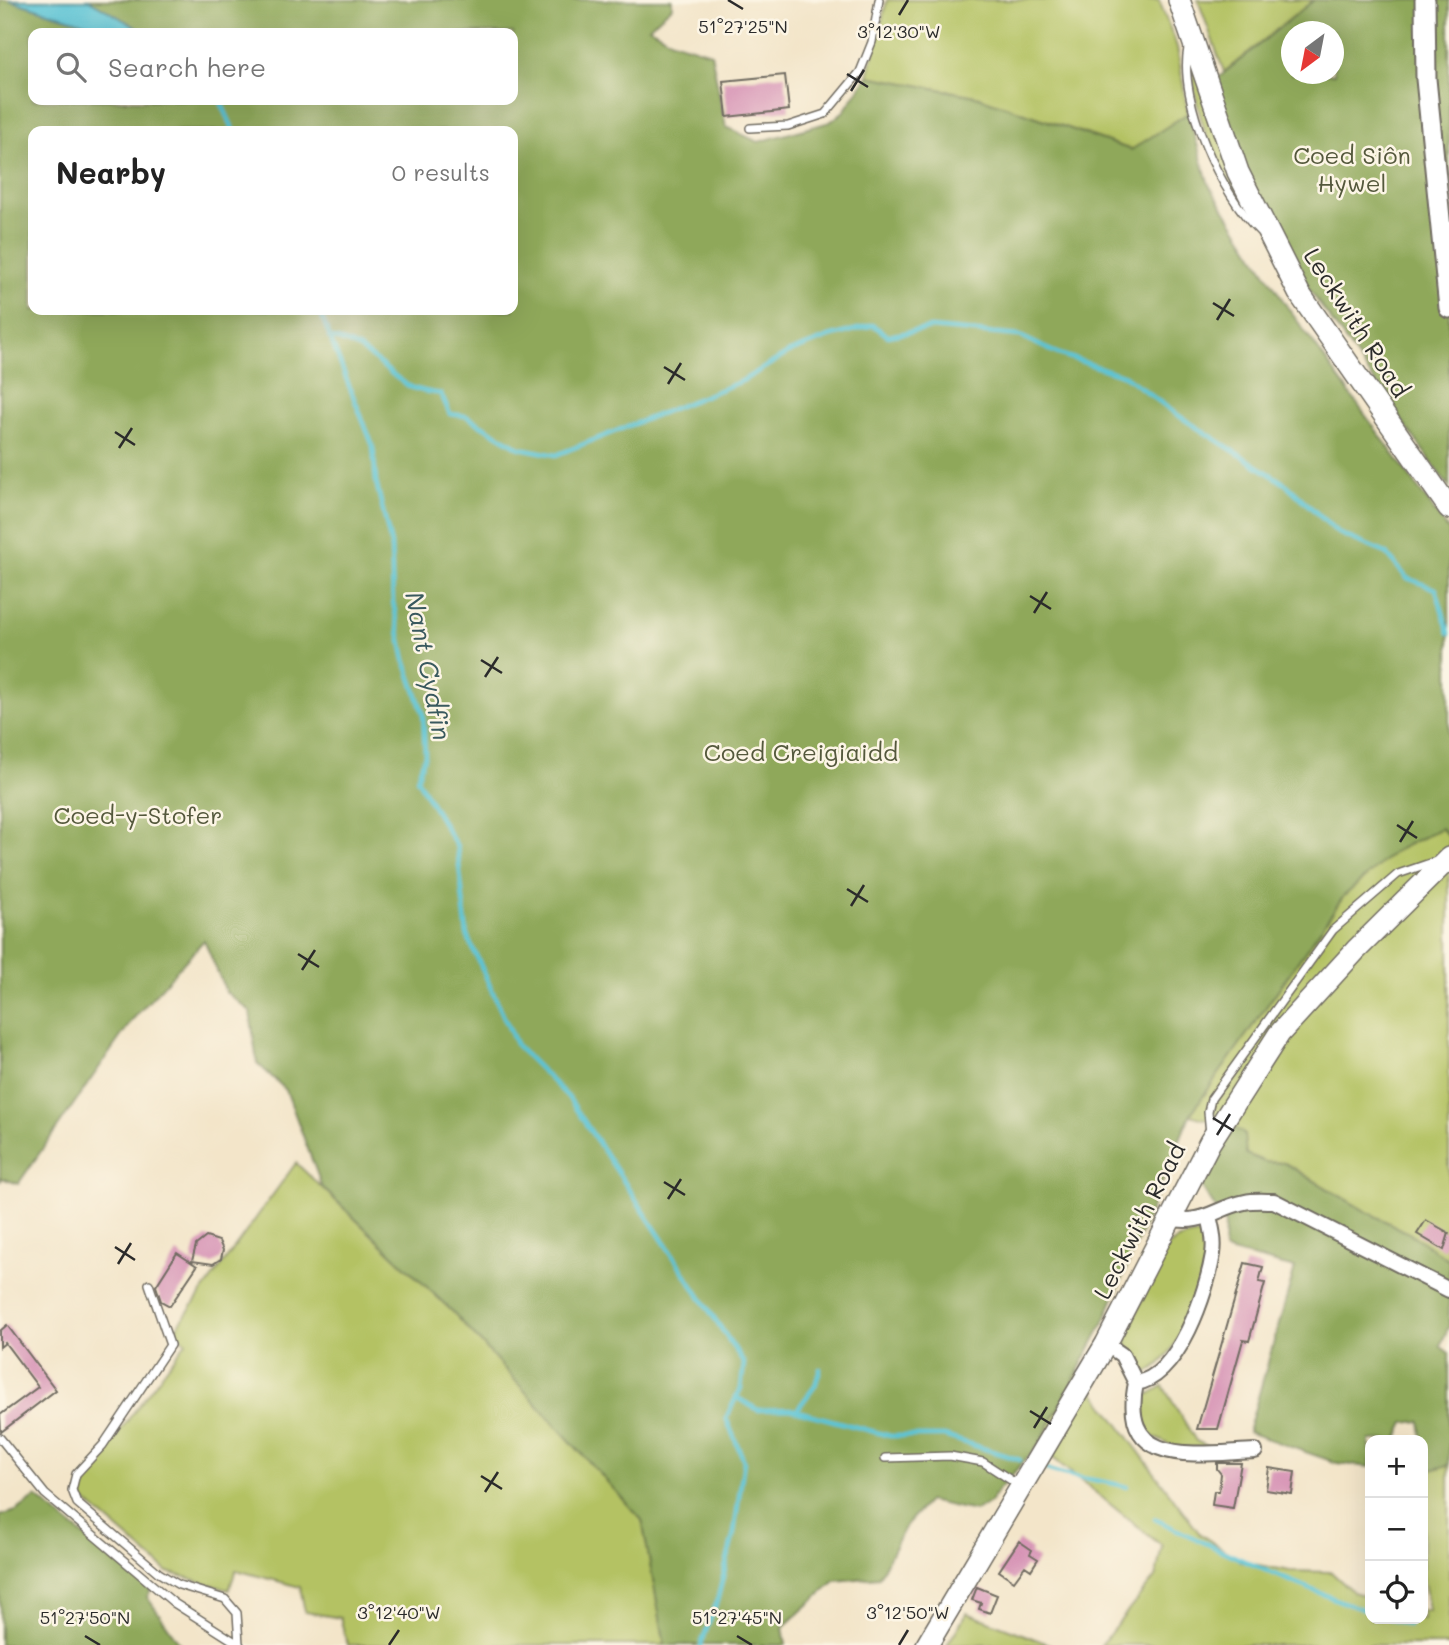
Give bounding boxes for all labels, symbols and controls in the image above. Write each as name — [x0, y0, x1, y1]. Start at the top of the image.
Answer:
text: 51°27'25"N — [698, 14, 788, 38]
text: 3°12'30"W — [857, 19, 941, 43]
north arrow — [1281, 21, 1344, 84]
search box — [28, 28, 518, 105]
icon: search — [52, 48, 90, 86]
text: Search here — [108, 50, 266, 84]
park label: Coed Siôn Hywel — [1293, 139, 1411, 198]
text: Nearby — [56, 152, 166, 192]
text: 0 results — [392, 157, 490, 187]
street label: Leckwith Road — [1297, 242, 1417, 403]
water label: Nant Cydfin — [398, 589, 460, 743]
park label: Coed Creigiaidd — [704, 736, 898, 767]
park label: Coed-y-Stofer — [54, 799, 222, 830]
street label: Leckwith Road — [1086, 1137, 1191, 1304]
map controls — [1365, 1435, 1428, 1624]
button: + — [1365, 1435, 1428, 1498]
button: − — [1365, 1498, 1428, 1561]
button: locate — [1365, 1561, 1428, 1624]
text: 3°12'40"W — [357, 1600, 441, 1624]
text: 3°12'50"W — [866, 1600, 950, 1624]
text: 51°27'50"N — [40, 1605, 130, 1629]
text: 51°27'45"N — [692, 1605, 782, 1629]

